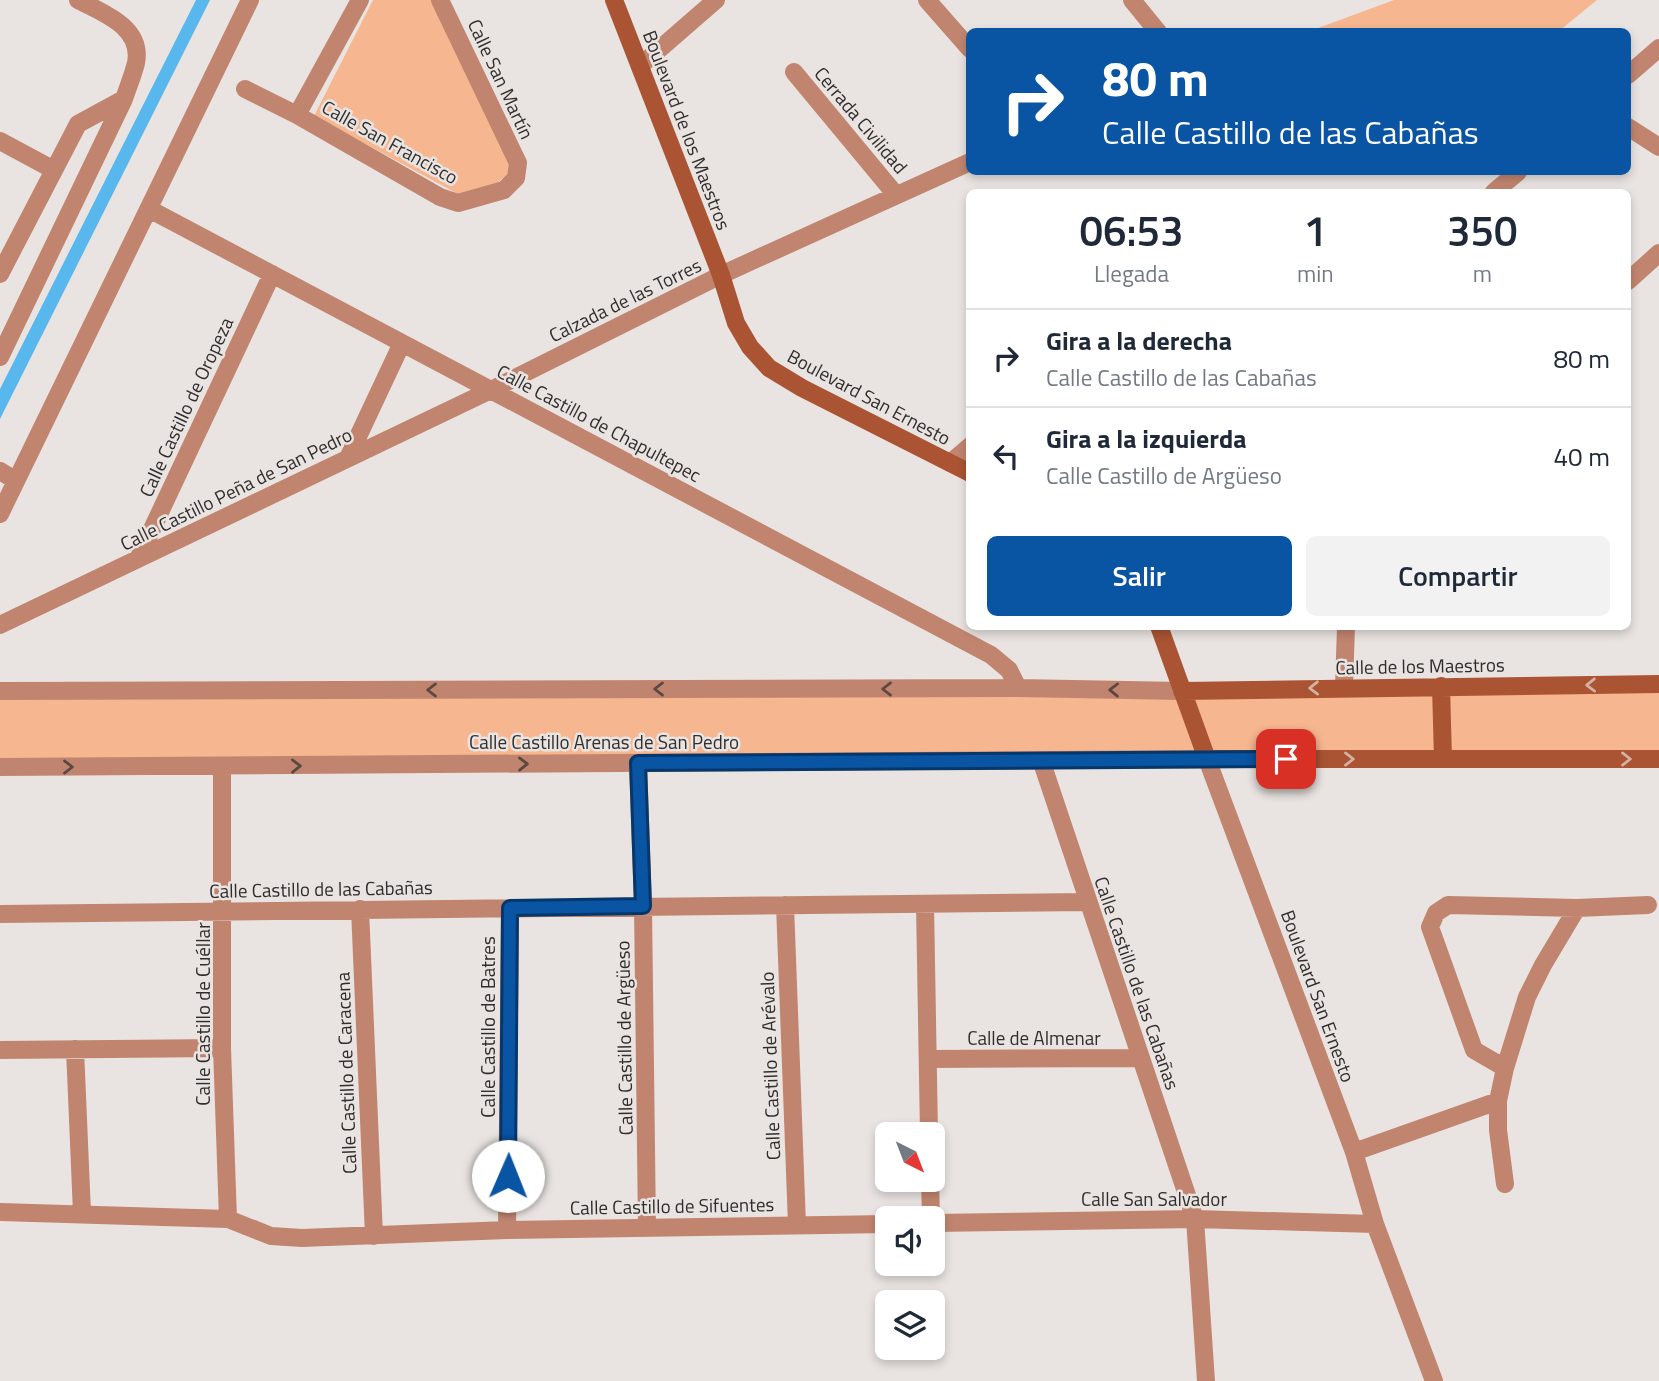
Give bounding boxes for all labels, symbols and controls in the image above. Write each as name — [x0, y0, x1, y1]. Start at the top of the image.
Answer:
street label: Calle San Martín — [461, 14, 542, 144]
street label: Boulevard de los Maestros — [636, 26, 739, 234]
text: 80 m — [1102, 40, 1209, 115]
icon: right — [987, 56, 1078, 147]
street label: Cerrada Civilidad — [808, 60, 915, 180]
street label: Calle San Francisco — [317, 92, 464, 191]
text: Calle Castillo de las Cabañas — [1102, 108, 1479, 156]
text: 06:53 — [1079, 198, 1184, 262]
text: 1 — [1304, 198, 1327, 262]
text: 350 — [1447, 198, 1518, 262]
street label: Calzada de las Torres — [544, 250, 706, 349]
text: Llegada — [1094, 256, 1169, 291]
text: min — [1297, 256, 1334, 291]
text: m — [1473, 256, 1492, 291]
street label: Calle Castillo de Oropeza — [131, 312, 240, 502]
text: Gira a la derecha — [1046, 321, 1232, 360]
icon: right — [987, 339, 1025, 377]
text: 80 m — [1553, 339, 1610, 378]
street label: Boulevard San Ernesto — [782, 341, 956, 452]
street label: Calle Castillo de Chapultepec — [492, 356, 706, 489]
text: Calle Castillo de las Cabañas — [1046, 360, 1317, 395]
text: Gira a la izquierda — [1046, 419, 1247, 458]
street label: Calle Castillo Peña de San Pedro — [115, 420, 357, 557]
icon: left — [987, 437, 1025, 475]
text: 40 m — [1553, 437, 1610, 476]
text: Calle Castillo de Argüeso — [1046, 458, 1282, 493]
button: Salir — [987, 536, 1292, 616]
button: Compartir — [1306, 536, 1610, 616]
street label: Calle de los Maestros — [1335, 650, 1505, 681]
one-way arrow — [1585, 677, 1596, 693]
one-way arrow — [1309, 680, 1319, 696]
one-way arrow — [653, 681, 664, 697]
one-way arrow — [881, 681, 891, 697]
one-way arrow — [426, 682, 436, 698]
one-way arrow — [1108, 682, 1119, 698]
street label: Calle Castillo Arenas de San Pedro — [469, 727, 739, 756]
pin — [1256, 729, 1316, 789]
icon: arrive — [1267, 740, 1305, 778]
one-way arrow — [1344, 751, 1355, 767]
one-way arrow — [1621, 751, 1631, 767]
one-way arrow — [518, 756, 529, 772]
one-way arrow — [291, 758, 301, 774]
one-way arrow — [63, 759, 74, 775]
street label: Calle Castillo de las Cabañas — [209, 872, 433, 905]
street label: Calle Castillo de las Cabañas — [1087, 872, 1188, 1093]
street label: Boulevard San Ernesto — [1274, 906, 1363, 1086]
street label: Calle Castillo de Cuéllar — [188, 922, 217, 1106]
street label: Calle Castillo de Batres — [473, 936, 502, 1118]
street label: Calle Castillo de Argüeso — [607, 940, 640, 1136]
street label: Calle Castillo de Caracena — [327, 971, 364, 1175]
street label: Calle Castillo de Arévalo — [752, 971, 787, 1161]
street label: Calle de Almenar — [967, 1023, 1101, 1052]
north arrow — [875, 1122, 945, 1192]
map controls — [875, 1122, 945, 1360]
position arrow — [471, 1139, 545, 1213]
street label: Calle San Salvador — [1081, 1184, 1227, 1213]
street label: Calle Castillo de Sifuentes — [570, 1189, 775, 1222]
button: sound — [875, 1206, 945, 1276]
button: layers — [875, 1290, 945, 1360]

